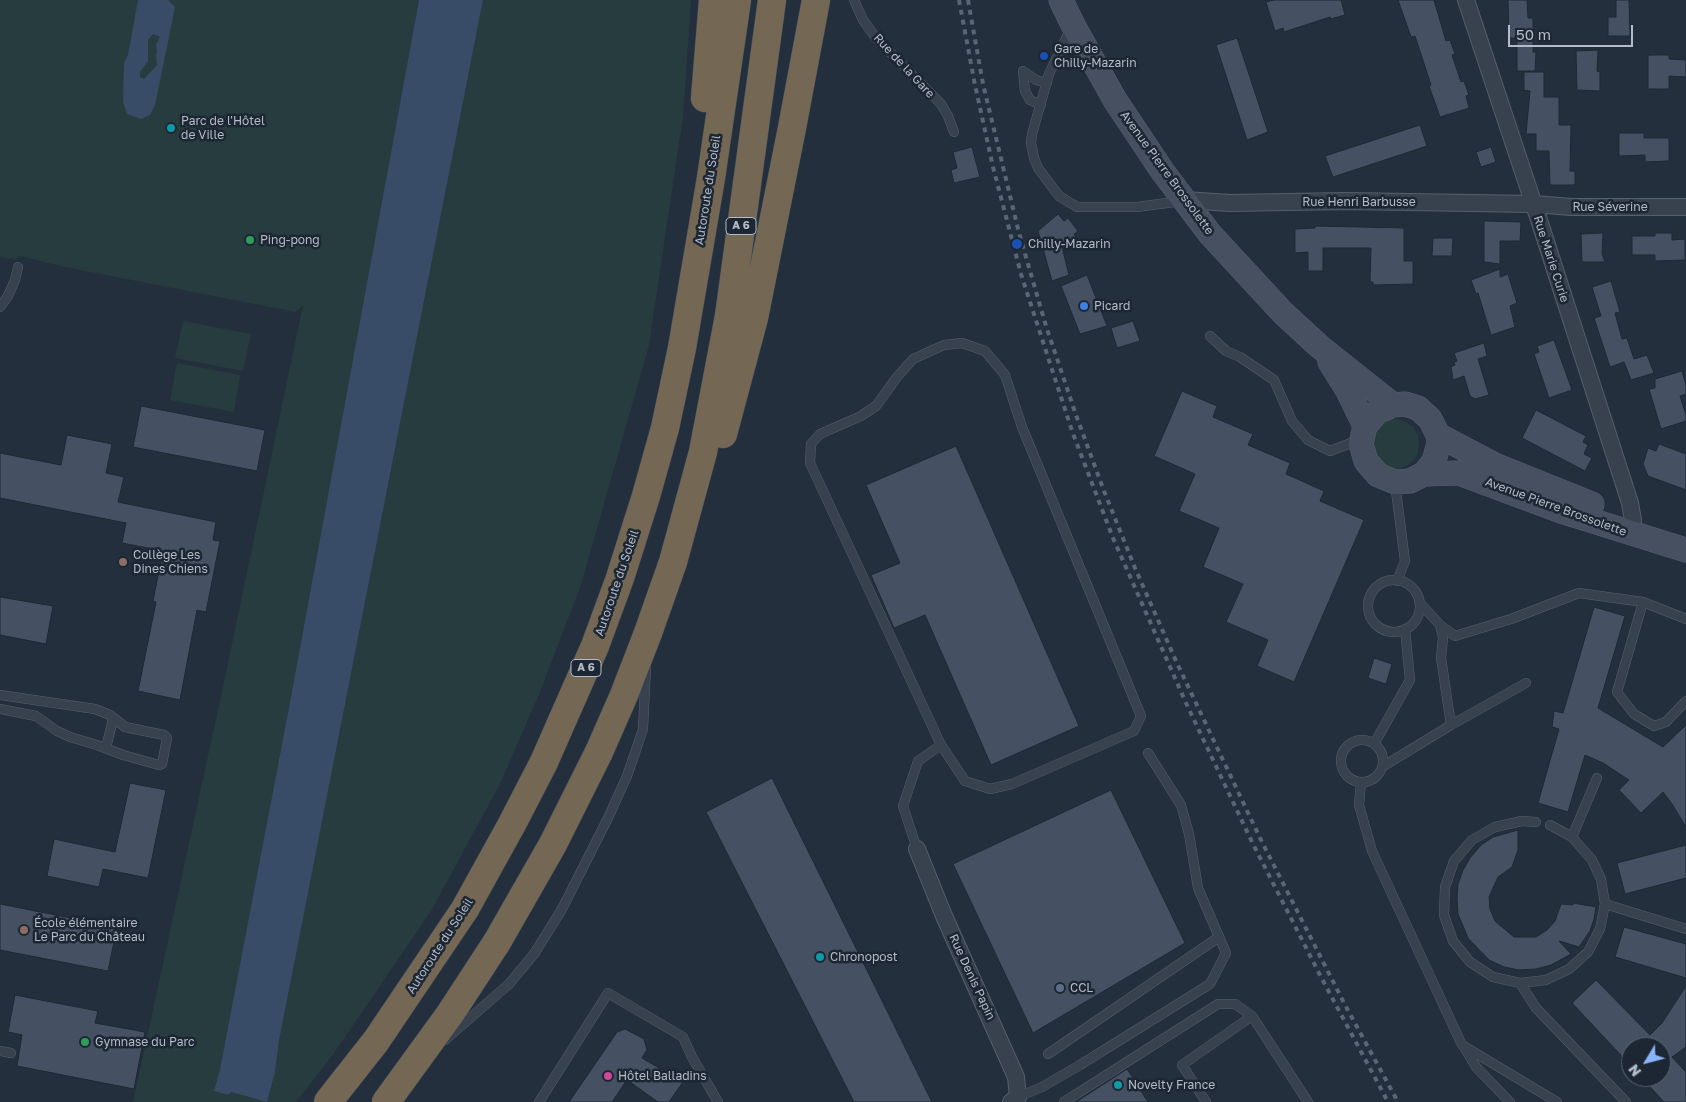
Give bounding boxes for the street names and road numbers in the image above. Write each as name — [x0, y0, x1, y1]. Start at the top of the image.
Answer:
street label: Rue de la Gare — [870, 31, 938, 101]
street label: Avenue Pierre Brossolette — [1117, 108, 1217, 238]
street label: Autoroute du Soleil — [692, 134, 724, 246]
street label: Rue Henri Barbusse — [1302, 195, 1416, 209]
street label: Rue Séverine — [1572, 200, 1648, 214]
street label: Rue Marie Curie — [1530, 214, 1572, 304]
road number: A 6 — [726, 218, 756, 235]
street label: Avenue Pierre Brossolette — [1483, 475, 1629, 539]
street label: Autoroute du Soleil — [592, 528, 642, 638]
road number: A 6 — [571, 660, 601, 676]
street label: Autoroute du Soleil — [404, 895, 476, 997]
street label: Rue Denis Papin — [946, 932, 998, 1022]

